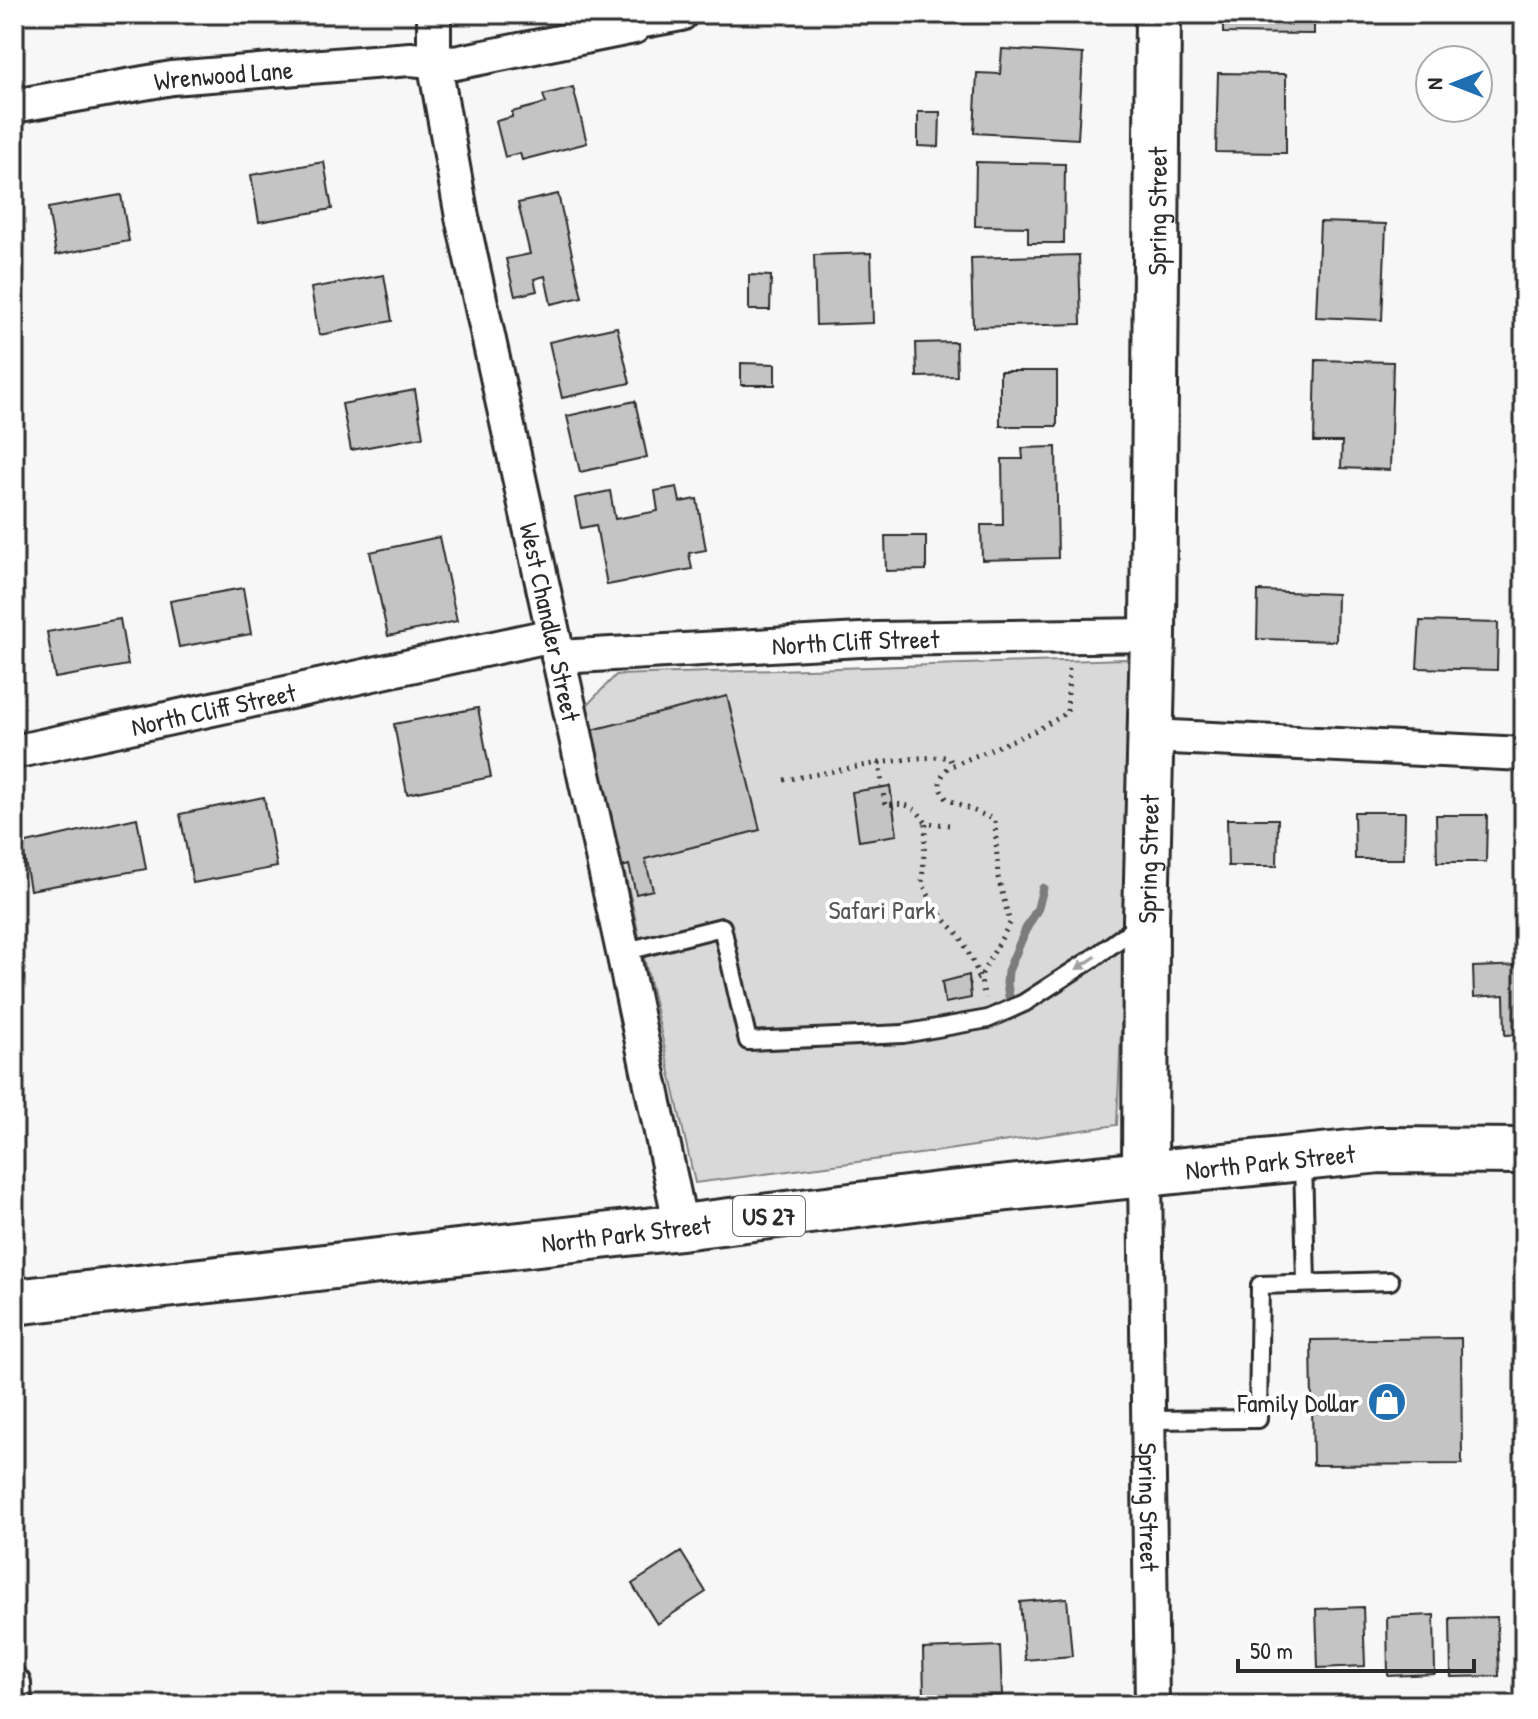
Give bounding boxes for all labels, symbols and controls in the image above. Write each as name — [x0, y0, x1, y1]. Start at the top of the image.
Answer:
north arrow — [1414, 44, 1494, 124]
street label: Wrenwood Lane — [151, 51, 294, 98]
text: N — [1419, 78, 1449, 90]
street label: Spring Street — [1138, 146, 1174, 276]
street label: West Chandler Street — [512, 519, 590, 726]
street label: North Cliff Street — [771, 621, 940, 662]
street label: North Cliff Street — [128, 674, 300, 744]
street label: Spring Street — [1128, 793, 1167, 924]
park label: Safari Park — [829, 892, 936, 927]
one-way arrow — [1075, 955, 1097, 970]
street label: North Park Street — [1184, 1135, 1358, 1187]
road number: US 27 — [733, 1196, 805, 1236]
street label: North Park Street — [540, 1206, 714, 1260]
shop icon: Family Dollar — [1366, 1381, 1408, 1423]
place label: Family Dollar — [1236, 1385, 1359, 1420]
street label: Spring Street — [1131, 1442, 1168, 1573]
scale bar — [1238, 1623, 1474, 1673]
text: 50 m — [1250, 1634, 1293, 1666]

